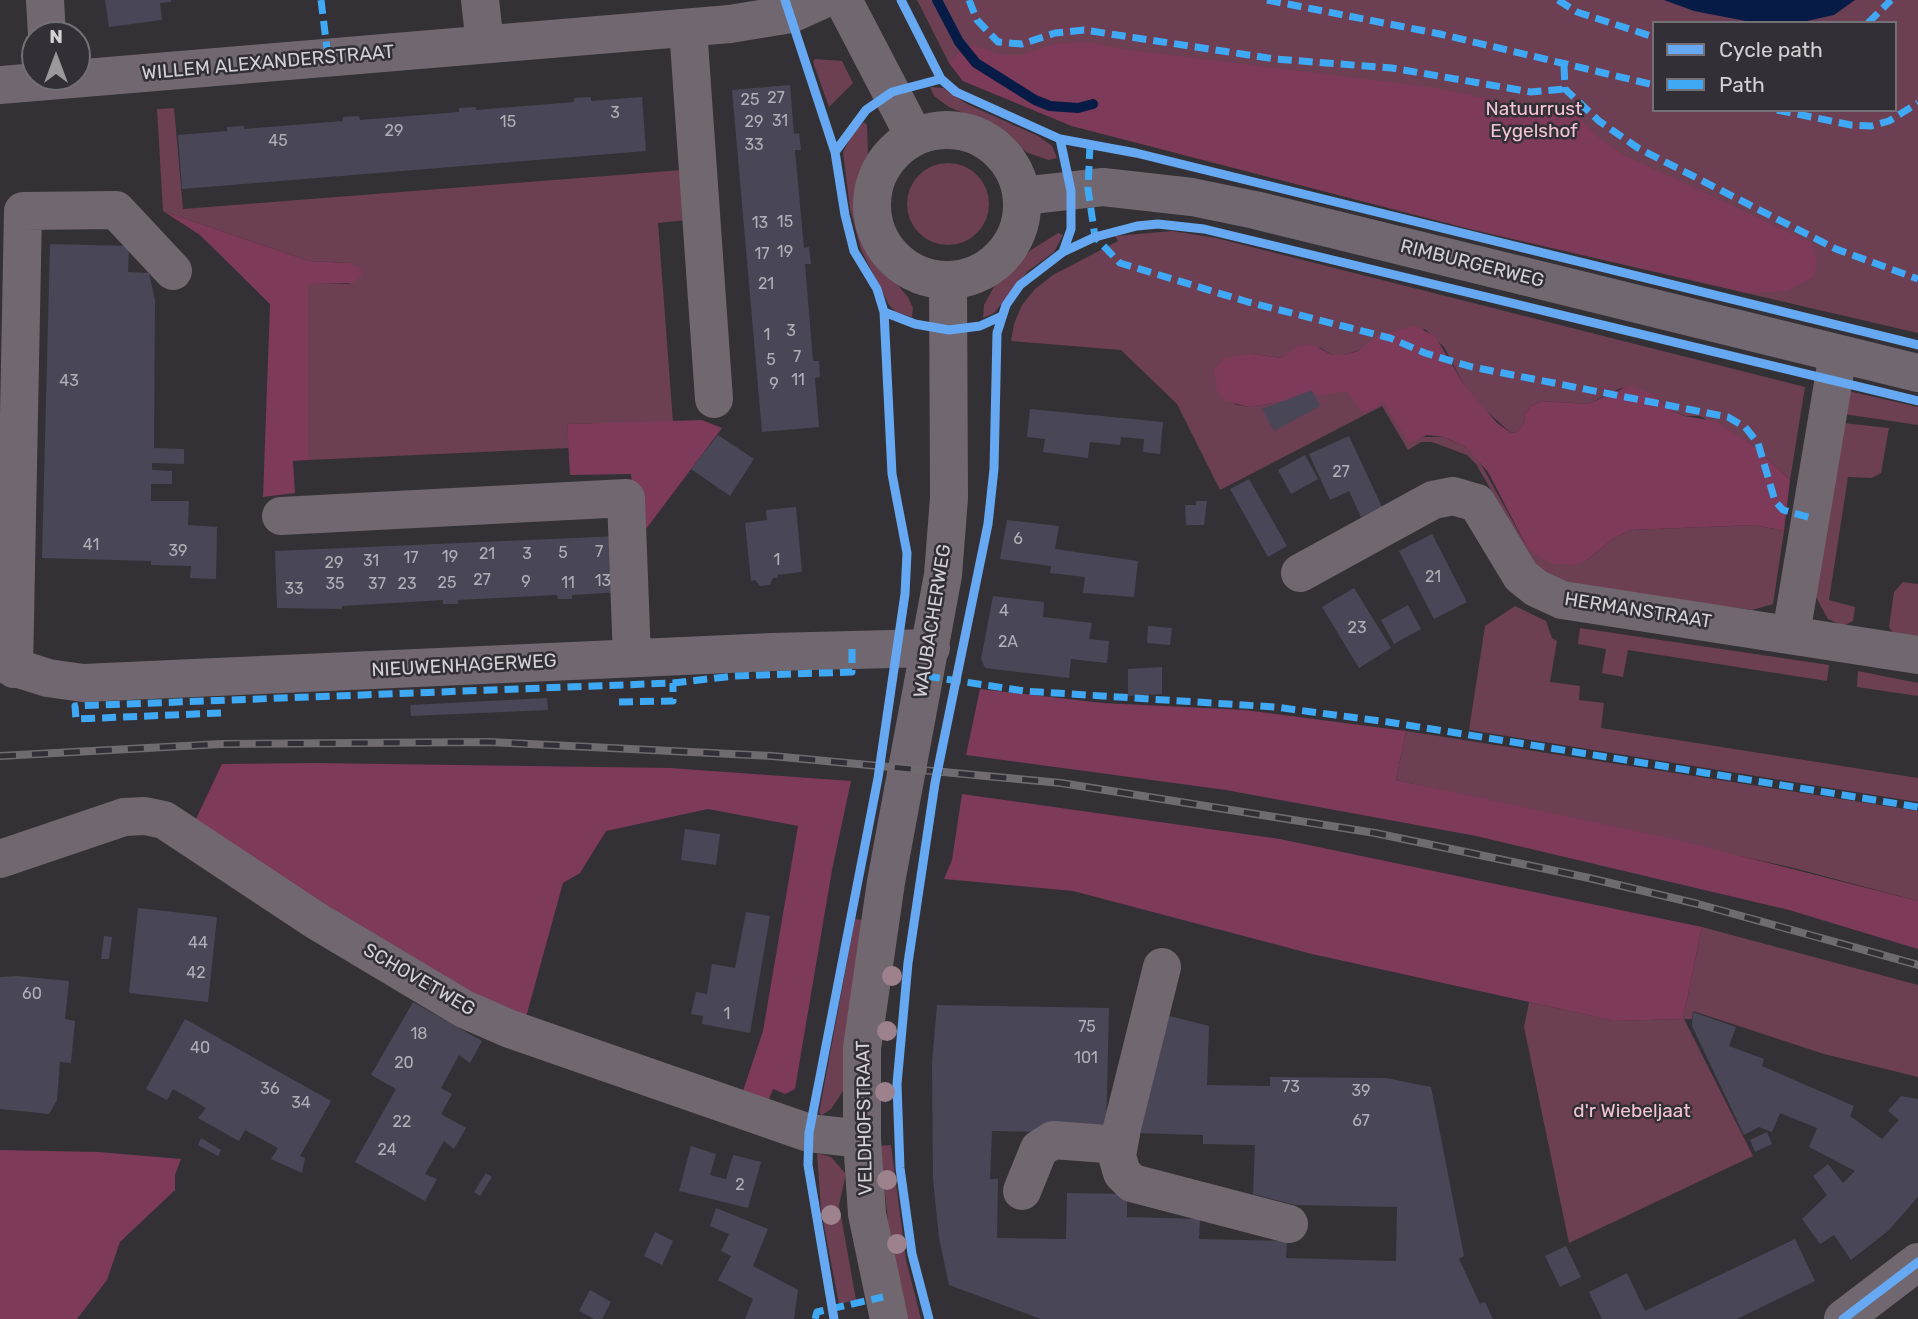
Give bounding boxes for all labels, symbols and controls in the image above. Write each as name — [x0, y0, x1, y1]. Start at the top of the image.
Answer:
north arrow — [21, 21, 91, 91]
legend — [1652, 21, 1897, 112]
text: N — [49, 25, 63, 48]
text: Cycle path — [1719, 37, 1823, 62]
street label: WILLEM ALEXANDERSTRAAT — [141, 41, 395, 85]
text: Path — [1719, 72, 1765, 97]
house number: 27 — [767, 88, 785, 108]
house number: 25 — [741, 90, 759, 110]
park label: Natuurrust Eygelshof — [1486, 99, 1582, 143]
house number: 3 — [610, 103, 620, 123]
house number: 31 — [772, 111, 788, 131]
house number: 15 — [500, 112, 516, 132]
house number: 29 — [745, 112, 763, 132]
house number: 29 — [385, 121, 403, 141]
house number: 45 — [268, 131, 288, 151]
house number: 33 — [744, 135, 764, 155]
house number: 15 — [777, 212, 793, 232]
house number: 13 — [752, 213, 768, 233]
street label: RIMBURGERWEG — [1398, 235, 1546, 293]
house number: 19 — [777, 242, 793, 262]
house number: 17 — [754, 244, 770, 264]
house number: 21 — [758, 274, 774, 294]
house number: 3 — [786, 321, 796, 341]
house number: 1 — [764, 325, 770, 345]
house number: 7 — [793, 347, 801, 367]
house number: 5 — [766, 350, 776, 370]
house number: 11 — [791, 370, 805, 390]
house number: 43 — [59, 371, 79, 391]
house number: 9 — [769, 374, 779, 394]
house number: 27 — [1332, 462, 1350, 482]
house number: 6 — [1013, 529, 1023, 549]
house number: 41 — [83, 535, 99, 555]
house number: 39 — [168, 541, 188, 561]
house number: 7 — [595, 542, 603, 562]
house number: 5 — [558, 543, 568, 563]
street label: WAUBACHERWEG — [910, 543, 956, 699]
house number: 21 — [479, 544, 495, 564]
house number: 3 — [522, 544, 532, 564]
house number: 19 — [442, 547, 458, 567]
house number: 17 — [403, 548, 419, 568]
house number: 1 — [774, 550, 780, 570]
house number: 31 — [363, 551, 379, 571]
house number: 29 — [325, 553, 343, 573]
house number: 21 — [1425, 567, 1441, 587]
house number: 27 — [473, 570, 491, 590]
house number: 13 — [595, 571, 611, 591]
house number: 9 — [521, 572, 531, 592]
house number: 25 — [438, 573, 456, 593]
house number: 11 — [561, 573, 575, 593]
house number: 35 — [325, 574, 345, 594]
house number: 37 — [368, 574, 386, 594]
house number: 23 — [397, 574, 417, 594]
house number: 33 — [284, 579, 304, 599]
street label: HERMANSTRAAT — [1563, 588, 1713, 634]
house number: 4 — [999, 601, 1009, 621]
house number: 23 — [1347, 618, 1367, 638]
house number: 2A — [998, 632, 1018, 652]
street label: NIEUWENHAGERWEG — [371, 650, 557, 682]
house number: 44 — [188, 933, 208, 953]
street label: SCHOVETWEG — [359, 939, 479, 1021]
house number: 42 — [186, 963, 206, 983]
house number: 60 — [22, 984, 42, 1004]
house number: 1 — [724, 1004, 730, 1024]
house number: 75 — [1078, 1017, 1096, 1037]
house number: 18 — [410, 1024, 428, 1044]
house number: 40 — [190, 1038, 210, 1058]
street label: VELDHOFSTRAAT — [852, 1040, 878, 1196]
house number: 101 — [1074, 1048, 1098, 1068]
house number: 20 — [394, 1053, 414, 1073]
house number: 73 — [1282, 1077, 1300, 1097]
house number: 36 — [260, 1079, 280, 1099]
house number: 39 — [1351, 1081, 1371, 1101]
house number: 34 — [291, 1093, 311, 1113]
park label: d'r Wiebeljaat — [1573, 1101, 1691, 1123]
house number: 67 — [1352, 1111, 1370, 1131]
house number: 22 — [393, 1112, 411, 1132]
house number: 24 — [377, 1140, 397, 1160]
house number: 2 — [735, 1175, 745, 1195]

